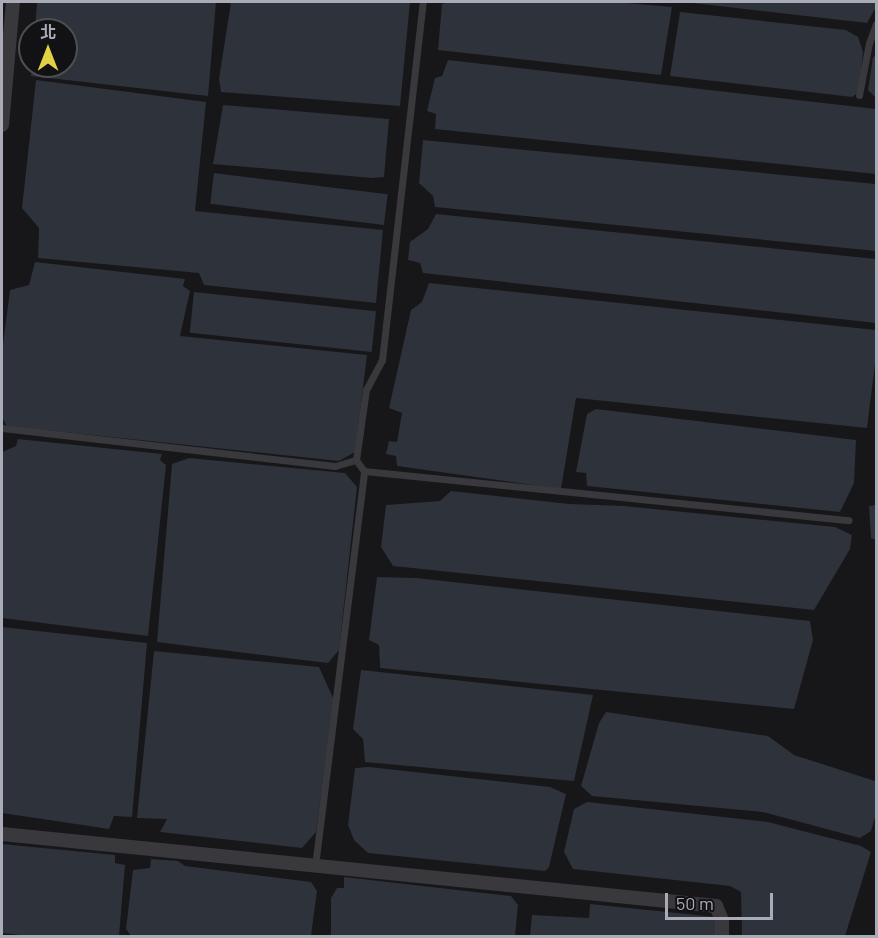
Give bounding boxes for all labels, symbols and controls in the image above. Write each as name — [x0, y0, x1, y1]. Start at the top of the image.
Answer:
north arrow — [18, 18, 78, 78]
text: 北 — [40, 22, 56, 41]
scale bar — [668, 881, 776, 919]
text: 50 m — [676, 892, 714, 914]

